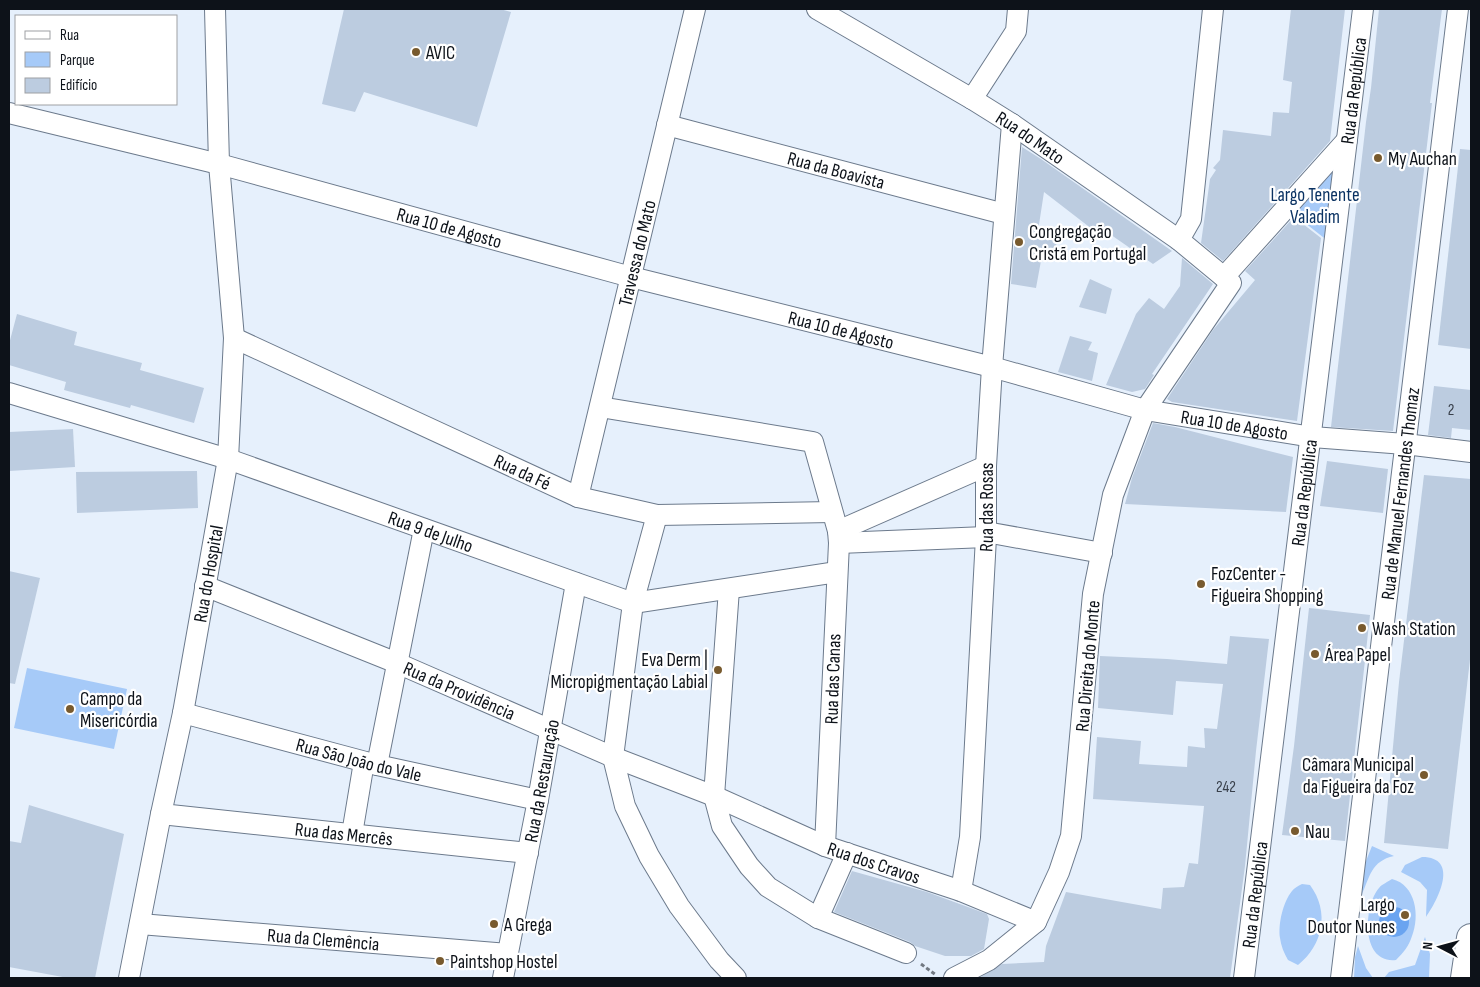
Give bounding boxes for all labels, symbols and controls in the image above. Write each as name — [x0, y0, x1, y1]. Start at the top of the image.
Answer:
legend — [15, 15, 178, 105]
text: Rua — [60, 26, 79, 45]
street label: Rua da República — [1336, 36, 1372, 146]
place label: AVIC — [425, 42, 455, 65]
marker: AVIC — [410, 46, 422, 58]
text: Parque — [60, 51, 95, 70]
text: Edifício — [60, 76, 97, 95]
street label: Rua do Mato — [991, 107, 1068, 170]
street label: Rua da Boavista — [785, 147, 887, 195]
place label: My Auchan — [1388, 148, 1457, 171]
marker: My Auchan — [1372, 152, 1384, 164]
park label: Largo Tenente Valadim — [1270, 184, 1360, 229]
street label: Travessa do Mato — [614, 198, 662, 309]
street label: Rua 10 de Agosto — [394, 203, 504, 254]
place label: Congregação Cristã em Portugal — [1029, 221, 1146, 266]
marker: Congregação Cristã em Portugal — [1013, 236, 1025, 248]
street label: Rua 10 de Agosto — [786, 307, 896, 355]
street label: Rua de Manuel Fernandes Thomaz — [1377, 386, 1425, 601]
house number: 2 — [1448, 401, 1454, 420]
street label: Rua 10 de Agosto — [1179, 406, 1289, 446]
street label: Rua da República — [1287, 438, 1323, 548]
street label: Rua da Fé — [490, 450, 554, 496]
street label: Rua das Rosas — [975, 462, 999, 553]
street label: Rua 9 de Julho — [385, 507, 476, 558]
street label: Rua do Hospital — [189, 523, 229, 624]
place label: FozCenter - Figueira Shopping — [1211, 563, 1324, 608]
marker: FozCenter - Figueira Shopping — [1195, 578, 1207, 590]
street label: Rua Direita do Monte — [1071, 599, 1106, 733]
place label: Wash Station — [1372, 618, 1456, 641]
marker: Wash Station — [1356, 622, 1368, 634]
street label: Rua das Canas — [820, 633, 847, 725]
place label: Área Papel — [1324, 644, 1391, 667]
marker: Área Papel — [1309, 648, 1321, 660]
place label: Eva Derm | Micropigmentação Labial — [550, 649, 708, 694]
street label: Rua da Providência — [400, 657, 518, 726]
marker: Eva Derm | Micropigmentação Labial — [712, 664, 724, 676]
place label: Campo da Misericórdia — [80, 688, 158, 733]
marker: Campo da Misericórdia — [64, 703, 76, 715]
street label: Rua da Restauração — [520, 718, 565, 844]
street label: Rua São João do Vale — [293, 734, 424, 787]
place label: Câmara Municipal da Figueira da Foz — [1302, 754, 1414, 799]
marker: Câmara Municipal da Figueira da Foz — [1418, 769, 1430, 781]
house number: 242 — [1216, 778, 1236, 797]
street label: Rua das Mercês — [294, 818, 394, 852]
place label: Nau — [1305, 821, 1330, 844]
marker: Nau — [1289, 825, 1301, 837]
street label: Rua dos Cravos — [824, 838, 923, 890]
street label: Rua da República — [1238, 840, 1274, 950]
place label: Largo Doutor Nunes — [1308, 894, 1395, 939]
marker: Largo Doutor Nunes — [1399, 909, 1411, 921]
place label: A Grega — [503, 914, 552, 937]
marker: A Grega — [488, 918, 500, 930]
north arrow — [1415, 922, 1465, 972]
street label: Rua da Clemência — [266, 924, 380, 956]
text: N — [1419, 941, 1436, 950]
place label: Paintshop Hostel — [450, 951, 557, 974]
marker: Paintshop Hostel — [434, 955, 446, 967]

